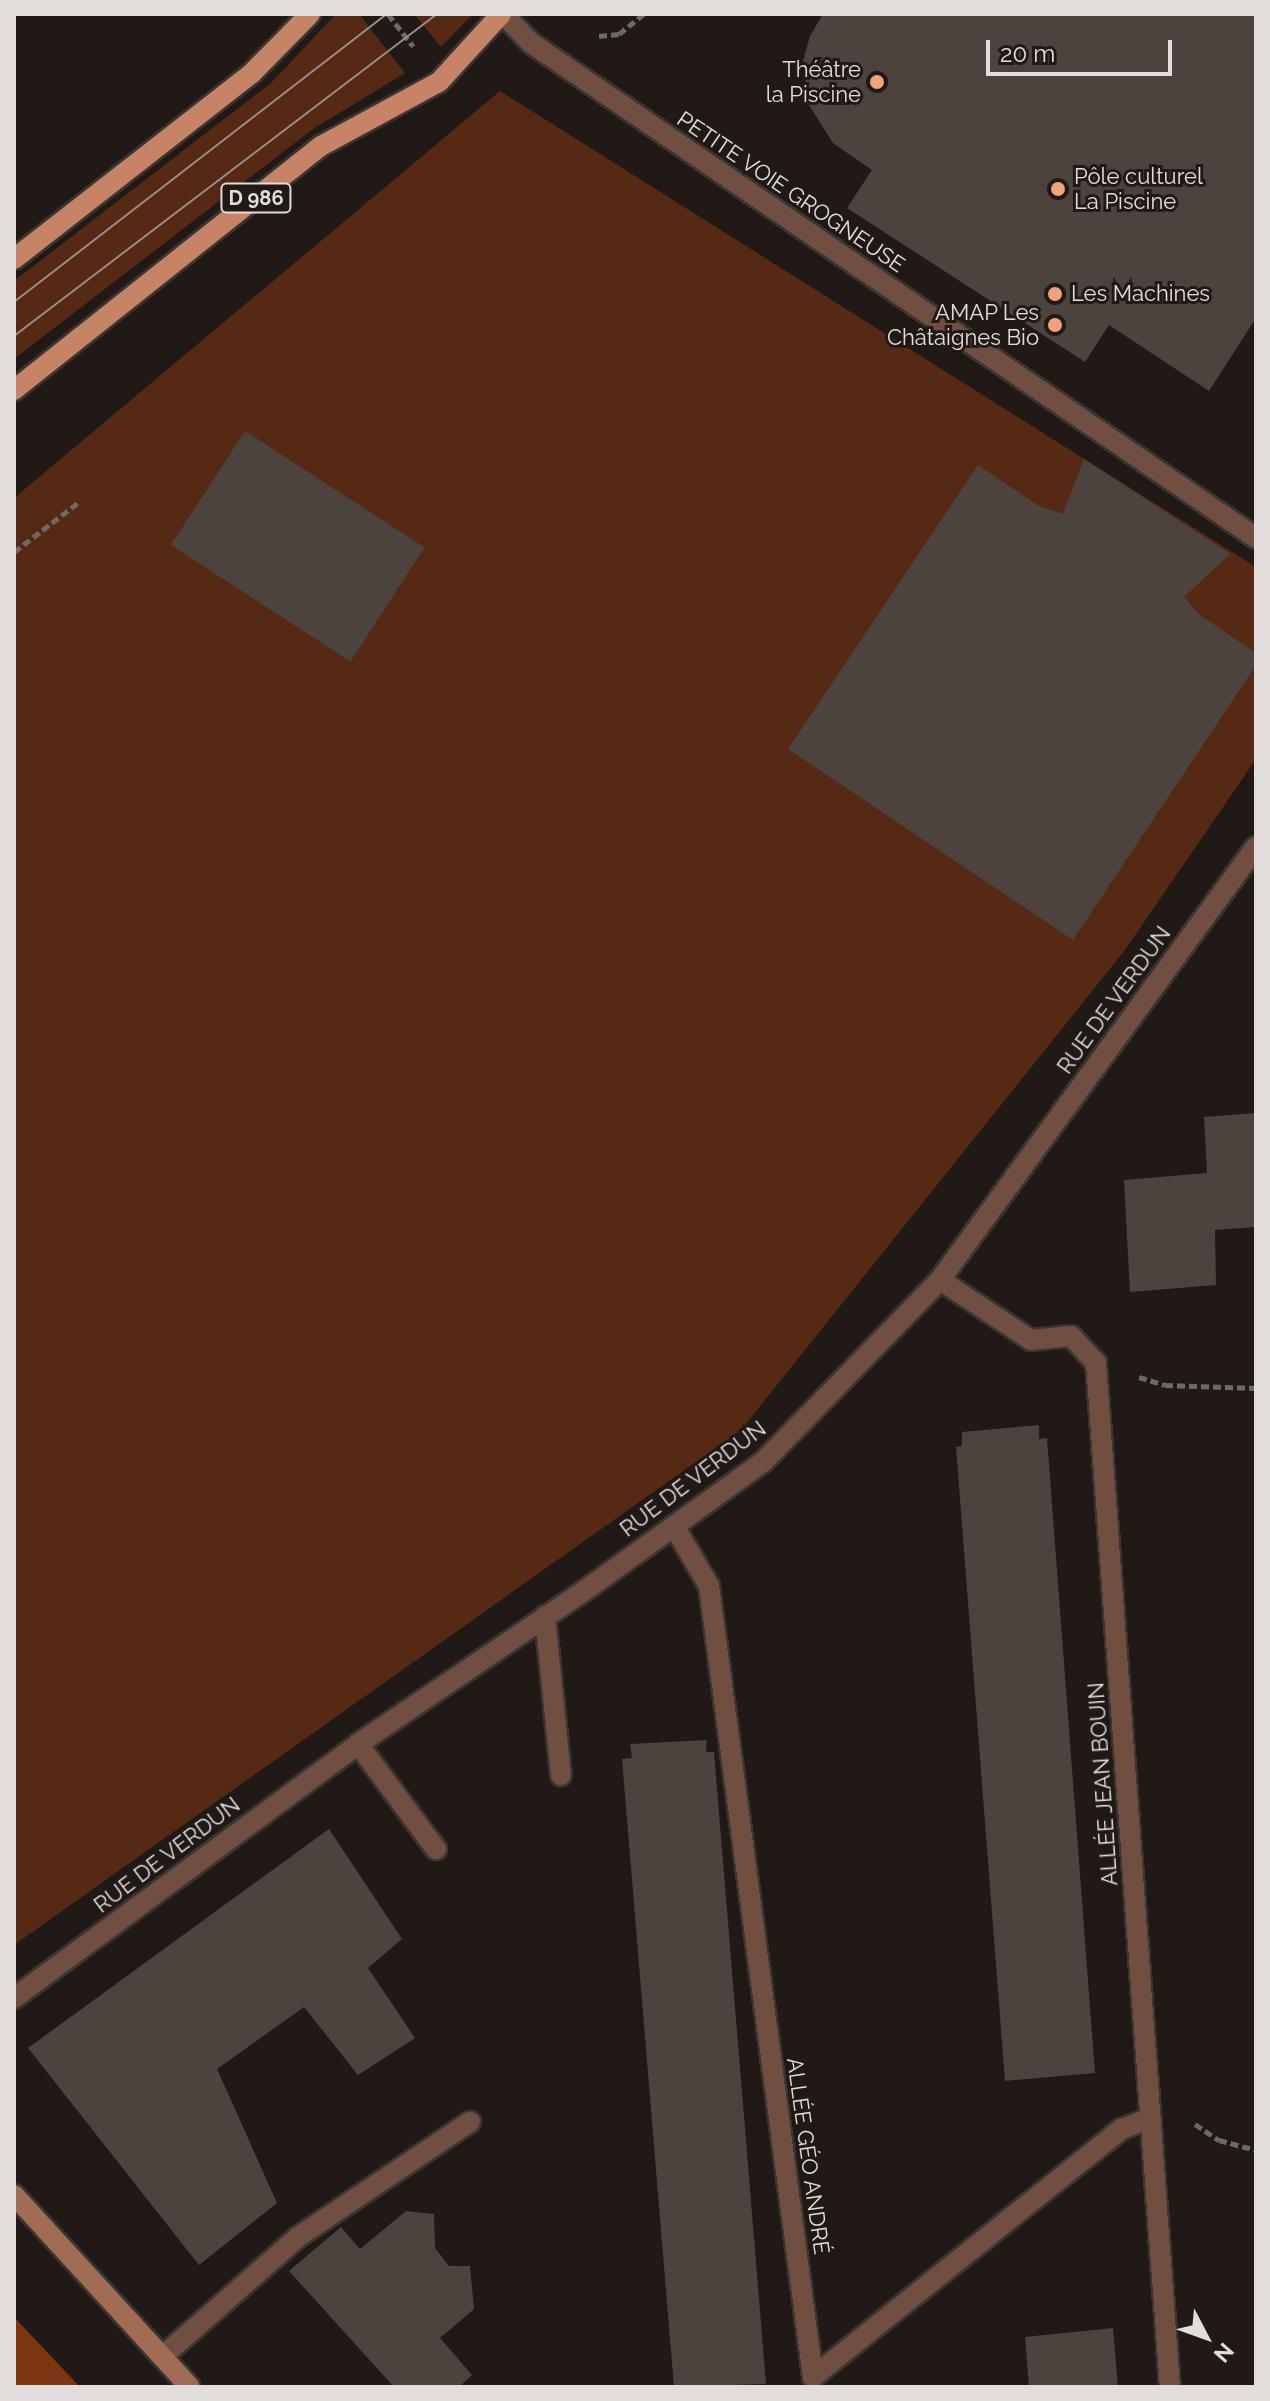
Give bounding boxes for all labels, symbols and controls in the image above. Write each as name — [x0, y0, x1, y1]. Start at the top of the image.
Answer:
scale bar — [990, 24, 1176, 74]
text: 20 m — [1000, 39, 1055, 68]
place label: Théâtre la Piscine — [766, 56, 861, 108]
marker: Théâtre la Piscine — [868, 73, 886, 91]
street label: PETITE VOIE GROGNEUSE — [672, 106, 910, 278]
place label: Pôle culturel La Piscine — [1074, 163, 1203, 214]
marker: Pôle culturel La Piscine — [1049, 180, 1067, 198]
road number: D 986 — [220, 182, 292, 214]
place label: Les Machines — [1071, 281, 1210, 307]
marker: Les Machines — [1046, 285, 1064, 303]
place label: AMAP Les Châtaignes Bio — [887, 299, 1039, 350]
marker: AMAP Les Châtaignes Bio — [1046, 316, 1064, 334]
street label: RUE DE VERDUN — [1051, 921, 1177, 1079]
street label: RUE DE VERDUN — [614, 1415, 772, 1543]
street label: ALLÉE JEAN BOUIN — [1083, 1681, 1123, 1887]
street label: RUE DE VERDUN — [88, 1791, 246, 1919]
street label: ALLÉE GÉO ANDRÉ — [781, 2056, 835, 2256]
north arrow — [1166, 2297, 1246, 2377]
text: N — [1209, 2338, 1239, 2368]

